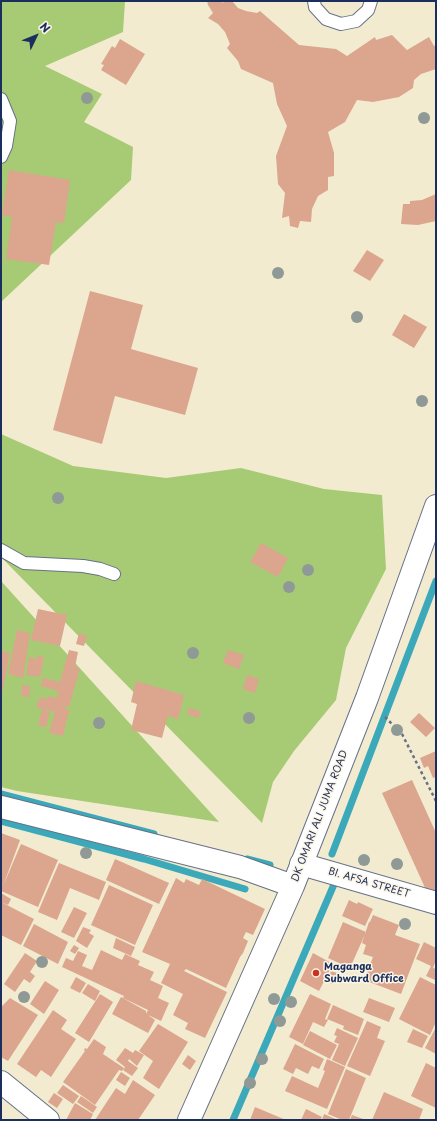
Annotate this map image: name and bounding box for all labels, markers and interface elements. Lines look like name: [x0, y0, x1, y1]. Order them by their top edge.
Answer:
north arrow: [16, 16, 56, 56]
text: N: [36, 18, 54, 36]
street label: DK OMARI ALI JUMA ROAD: [289, 749, 351, 883]
street label: BI. AFSA STREET: [327, 866, 411, 900]
place label: Maganga Subward Office: [324, 961, 404, 984]
marker: Maganga Subward Office: [311, 968, 321, 978]

